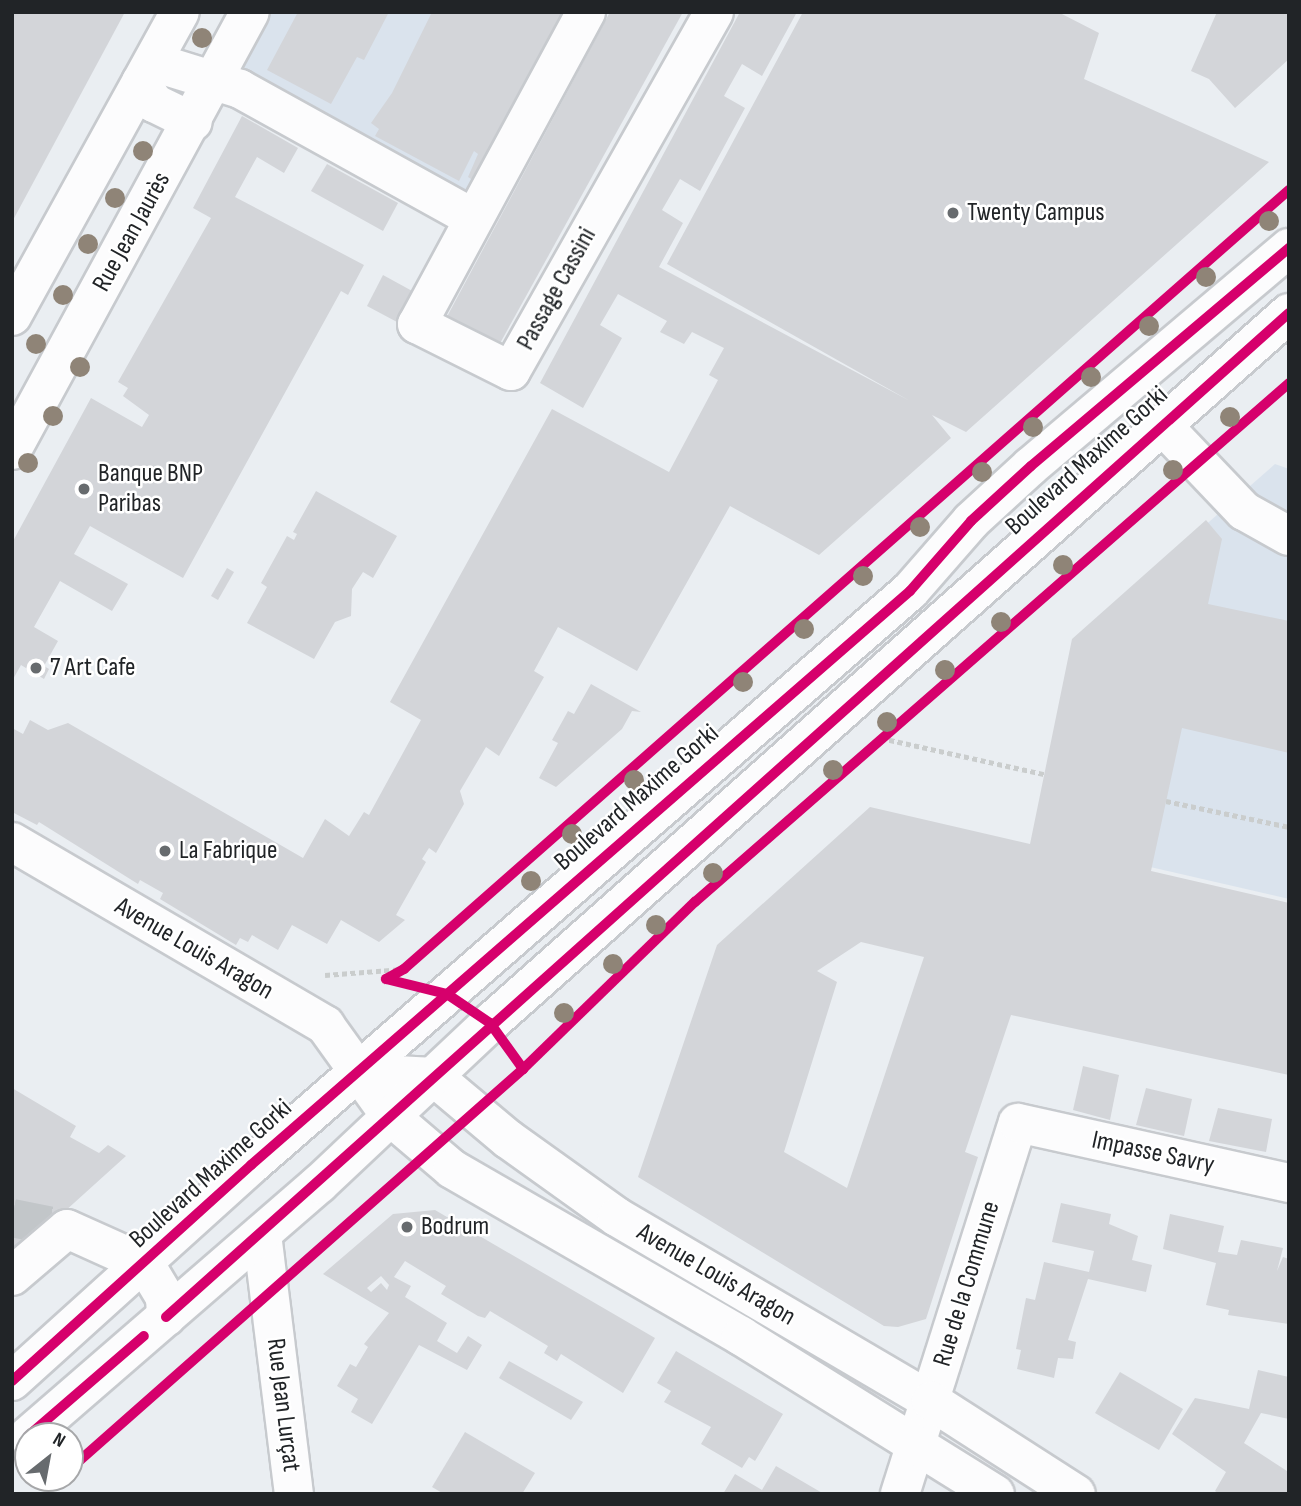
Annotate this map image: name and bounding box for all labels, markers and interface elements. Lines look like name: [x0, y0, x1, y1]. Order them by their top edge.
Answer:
street label: Rue Jean Jaurès: [86, 167, 178, 297]
place label: Twenty Campus: [967, 197, 1105, 229]
marker: Twenty Campus: [945, 205, 961, 221]
street label: Passage Cassini: [511, 222, 603, 356]
street label: Boulevard Maxime Gorki: [999, 380, 1175, 542]
place label: Banque BNP Paribas: [98, 458, 203, 520]
marker: Banque BNP Paribas: [76, 481, 92, 497]
place label: 7 Art Cafe: [50, 652, 136, 684]
marker: 7 Art Cafe: [28, 660, 44, 676]
street label: Boulevard Maxime Gorki: [549, 718, 725, 878]
place label: La Fabrique: [179, 835, 277, 867]
marker: La Fabrique: [157, 843, 173, 859]
street label: Avenue Louis Aragon: [109, 891, 279, 1007]
street label: Boulevard Maxime Gorki: [123, 1093, 299, 1255]
street label: Impasse Savry: [1089, 1125, 1217, 1181]
street label: Rue de la Commune: [927, 1198, 1007, 1370]
place label: Bodrum: [421, 1211, 489, 1243]
street label: Avenue Louis Aragon: [631, 1217, 801, 1333]
marker: Bodrum: [399, 1219, 415, 1235]
street label: Rue Jean Lurçat: [259, 1337, 307, 1473]
north arrow: [14, 1422, 84, 1492]
text: N: [49, 1428, 69, 1453]

